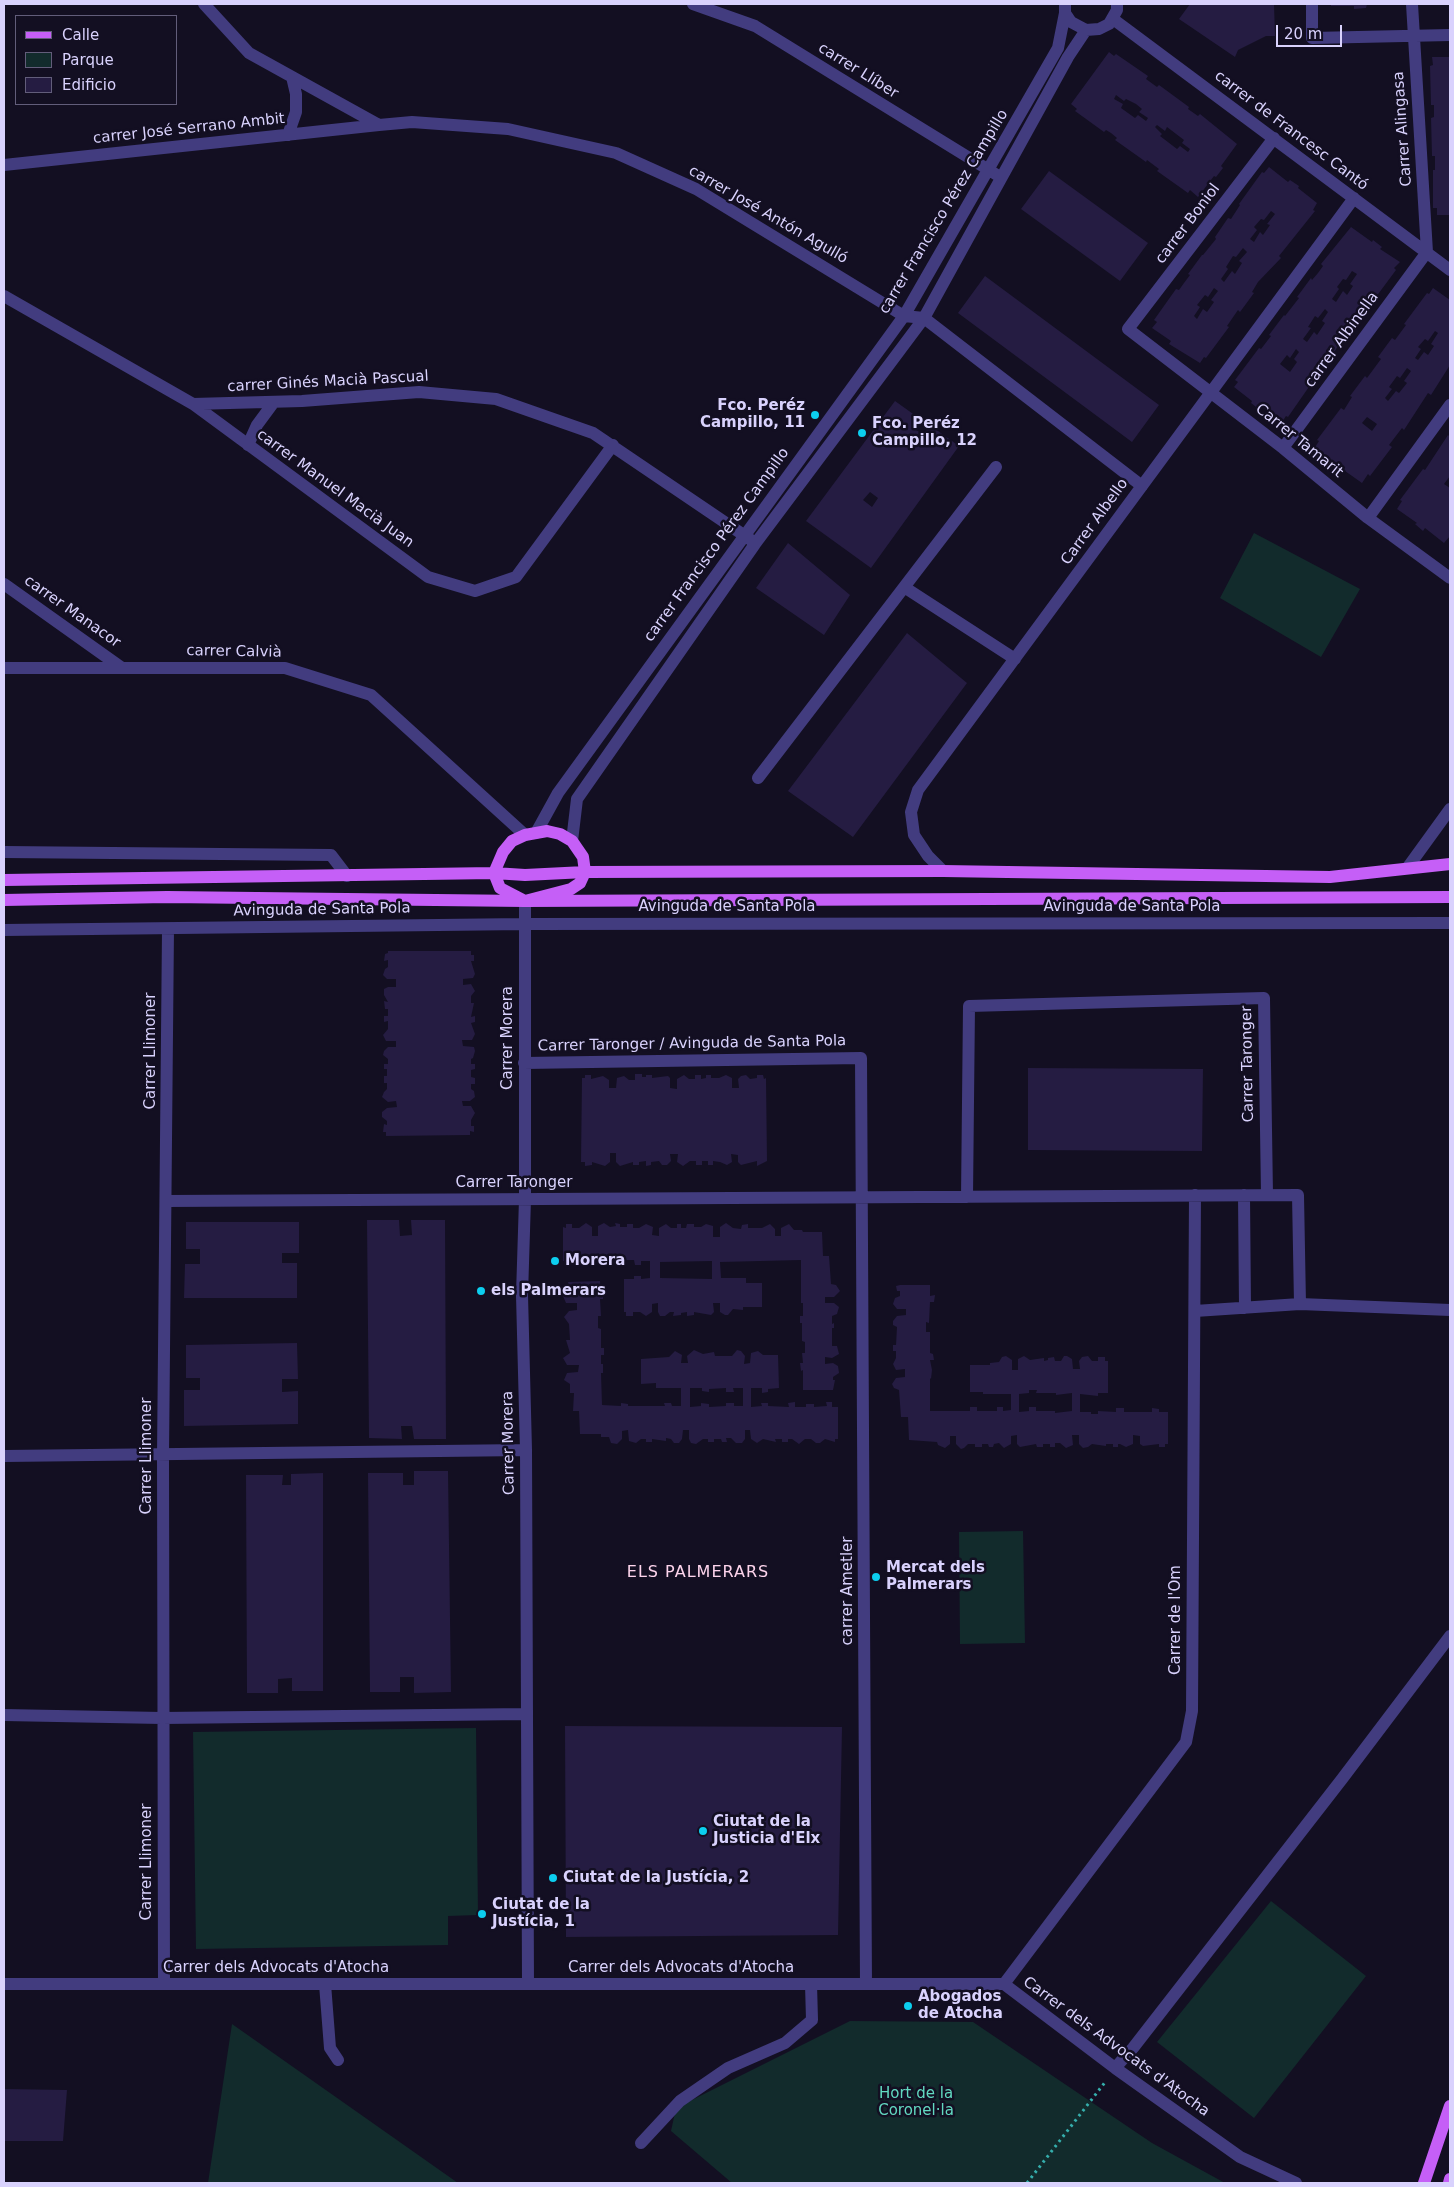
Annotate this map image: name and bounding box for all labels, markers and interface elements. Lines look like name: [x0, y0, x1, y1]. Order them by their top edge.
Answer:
legend: [15, 15, 178, 105]
scale bar: [1279, 15, 1345, 47]
text: 20 m: [1284, 25, 1322, 43]
text: Calle: [62, 26, 99, 44]
street label: carrer Llíber: [815, 39, 901, 103]
text: Parque: [62, 51, 114, 69]
street label: carrer de Francesc Cantó: [1211, 67, 1371, 195]
street label: Carrer Alingasa: [1390, 71, 1416, 187]
text: Edificio: [62, 76, 116, 94]
street label: carrer Francisco Pérez Campillo: [876, 107, 1012, 317]
street label: carrer José Serrano Ambit: [92, 110, 286, 148]
street label: carrer José Antón Agulló: [685, 162, 851, 268]
street label: carrer Boniol: [1152, 180, 1224, 268]
street label: carrer Albinella: [1301, 289, 1383, 391]
street label: carrer Ginés Macià Pascual: [227, 368, 429, 396]
place label: Fco. Peréz Campillo, 11: [700, 397, 805, 432]
street label: Carrer Tamarit: [1252, 400, 1346, 482]
marker: Fco. Peréz Campillo, 11: [809, 409, 821, 421]
place label: Fco. Peréz Campillo, 12: [872, 415, 977, 450]
street label: carrer Manuel Macià Juan: [253, 426, 417, 552]
marker: Fco. Peréz Campillo, 12: [856, 427, 868, 439]
street label: carrer Francisco Pérez Campillo: [641, 445, 793, 645]
street label: Carrer Albello: [1058, 475, 1132, 569]
street label: carrer Manacor: [20, 572, 124, 652]
street label: carrer Calvià: [186, 642, 282, 662]
street label: Avinguda de Santa Pola: [638, 898, 816, 916]
street label: Avinguda de Santa Pola: [1043, 898, 1221, 916]
street label: Avinguda de Santa Pola: [233, 899, 411, 921]
street label: Carrer Morera: [499, 986, 517, 1090]
street label: Carrer Llimoner: [142, 993, 160, 1109]
street label: Carrer Taronger: [1238, 1005, 1258, 1123]
street label: Carrer Taronger / Avinguda de Santa Pola: [538, 1032, 846, 1056]
street label: Carrer Taronger: [456, 1174, 572, 1192]
place label: Morera: [565, 1252, 625, 1270]
marker: Morera: [549, 1255, 561, 1267]
place label: els Palmerars: [491, 1282, 606, 1300]
marker: els Palmerars: [475, 1285, 487, 1297]
street label: Carrer Morera: [499, 1391, 519, 1495]
street label: Carrer Llimoner: [138, 1398, 156, 1514]
street label: carrer Ametler: [839, 1537, 857, 1645]
place label: Mercat dels Palmerars: [886, 1559, 985, 1594]
district label: ELS PALMERARS: [625, 1563, 771, 1583]
street label: Carrer de l'Om: [1167, 1565, 1185, 1675]
marker: Mercat dels Palmerars: [870, 1571, 882, 1583]
street label: Carrer Llimoner: [138, 1804, 156, 1920]
place label: Ciutat de la Justicia d'Elx: [713, 1813, 820, 1848]
marker: Ciutat de la Justicia d'Elx: [697, 1825, 709, 1837]
place label: Ciutat de la Justícia, 2: [563, 1869, 749, 1887]
marker: Ciutat de la Justícia, 2: [547, 1872, 559, 1884]
place label: Ciutat de la Justícia, 1: [492, 1896, 590, 1931]
marker: Ciutat de la Justícia, 1: [476, 1908, 488, 1920]
street label: Carrer dels Advocats d'Atocha: [163, 1959, 389, 1977]
street label: Carrer dels Advocats d'Atocha: [568, 1959, 794, 1977]
street label: Carrer dels Advocats d'Atocha: [1019, 1973, 1213, 2121]
place label: Abogados de Atocha: [918, 1988, 1003, 2023]
marker: Abogados de Atocha: [902, 2000, 914, 2012]
park label: Hort de la Coronel·la: [878, 2085, 954, 2120]

